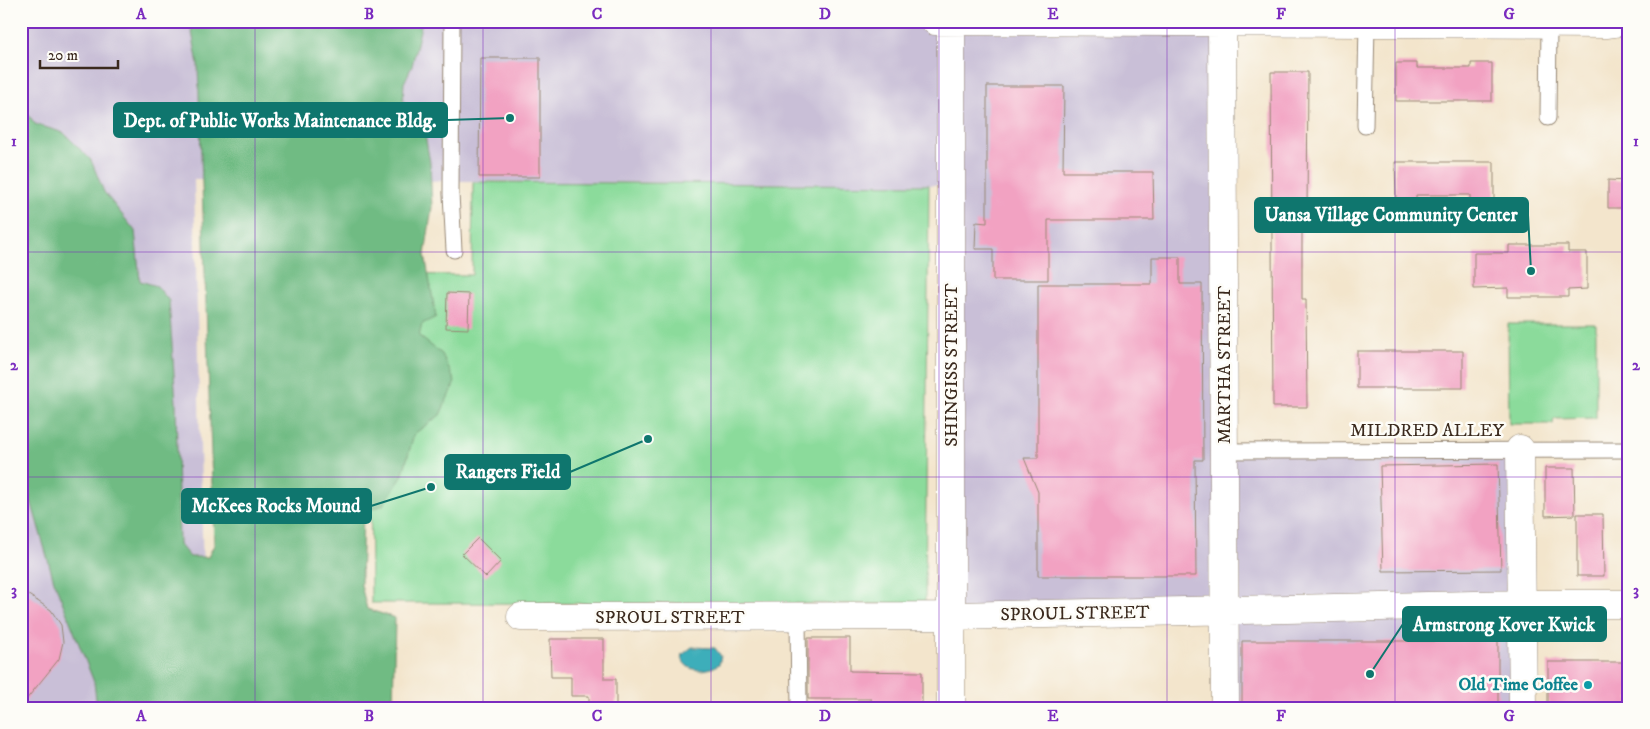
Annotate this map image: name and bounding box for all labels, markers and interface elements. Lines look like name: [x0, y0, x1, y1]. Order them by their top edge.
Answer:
text: A: [135, 4, 147, 24]
text: B: [364, 4, 374, 24]
text: C: [592, 4, 602, 24]
text: D: [819, 4, 831, 24]
text: E: [1047, 4, 1059, 24]
text: F: [1276, 4, 1286, 24]
text: G: [1503, 4, 1515, 24]
scale bar: [40, 38, 118, 70]
text: 20 m: [48, 46, 78, 65]
callout: Dept. of Public Works Maintenance Bldg.: [114, 103, 447, 137]
text: Dept. of Public Works Maintenance Bldg.: [124, 110, 437, 133]
text: 1: [11, 131, 17, 151]
text: 1: [1633, 131, 1639, 151]
callout: Uansa Village Community Center: [1255, 198, 1528, 232]
text: Uansa Village Community Center: [1264, 204, 1518, 227]
street label: SHINGISS STREET: [941, 283, 963, 447]
street label: MARTHA STREET: [1214, 286, 1236, 444]
text: 2: [10, 355, 19, 375]
text: 2: [1632, 355, 1641, 375]
street label: MILDRED ALLEY: [1350, 420, 1504, 442]
callout: Rangers Field: [445, 455, 570, 489]
text: Rangers Field: [456, 461, 561, 484]
callout: McKees Rocks Mound: [182, 489, 371, 523]
text: McKees Rocks Mound: [191, 495, 361, 518]
text: 3: [11, 580, 17, 600]
text: 3: [1633, 580, 1639, 600]
street label: SPROUL STREET: [1000, 602, 1150, 626]
street label: SPROUL STREET: [595, 607, 745, 629]
callout: Armstrong Kover Kwick: [1403, 607, 1606, 641]
text: Armstrong Kover Kwick: [1412, 614, 1596, 637]
place label: Old Time Coffee: [1459, 674, 1579, 696]
marker: Old Time Coffee: [1582, 679, 1594, 691]
text: A: [135, 706, 147, 726]
text: B: [364, 706, 374, 726]
text: C: [592, 706, 602, 726]
text: D: [819, 706, 831, 726]
text: E: [1047, 706, 1059, 726]
text: F: [1276, 706, 1286, 726]
text: G: [1503, 706, 1515, 726]

